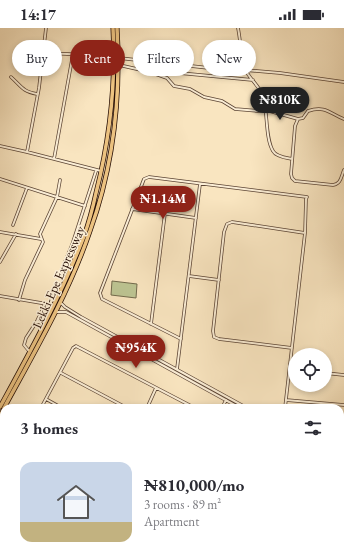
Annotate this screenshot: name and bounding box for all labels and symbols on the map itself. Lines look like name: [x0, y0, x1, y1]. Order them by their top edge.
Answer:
pin: ₦810K: [252, 87, 308, 121]
pin: ₦1.14M: [130, 186, 196, 220]
street label: Lekki-Epe Expressway: [28, 223, 89, 331]
pin: ₦954K: [108, 335, 164, 369]

